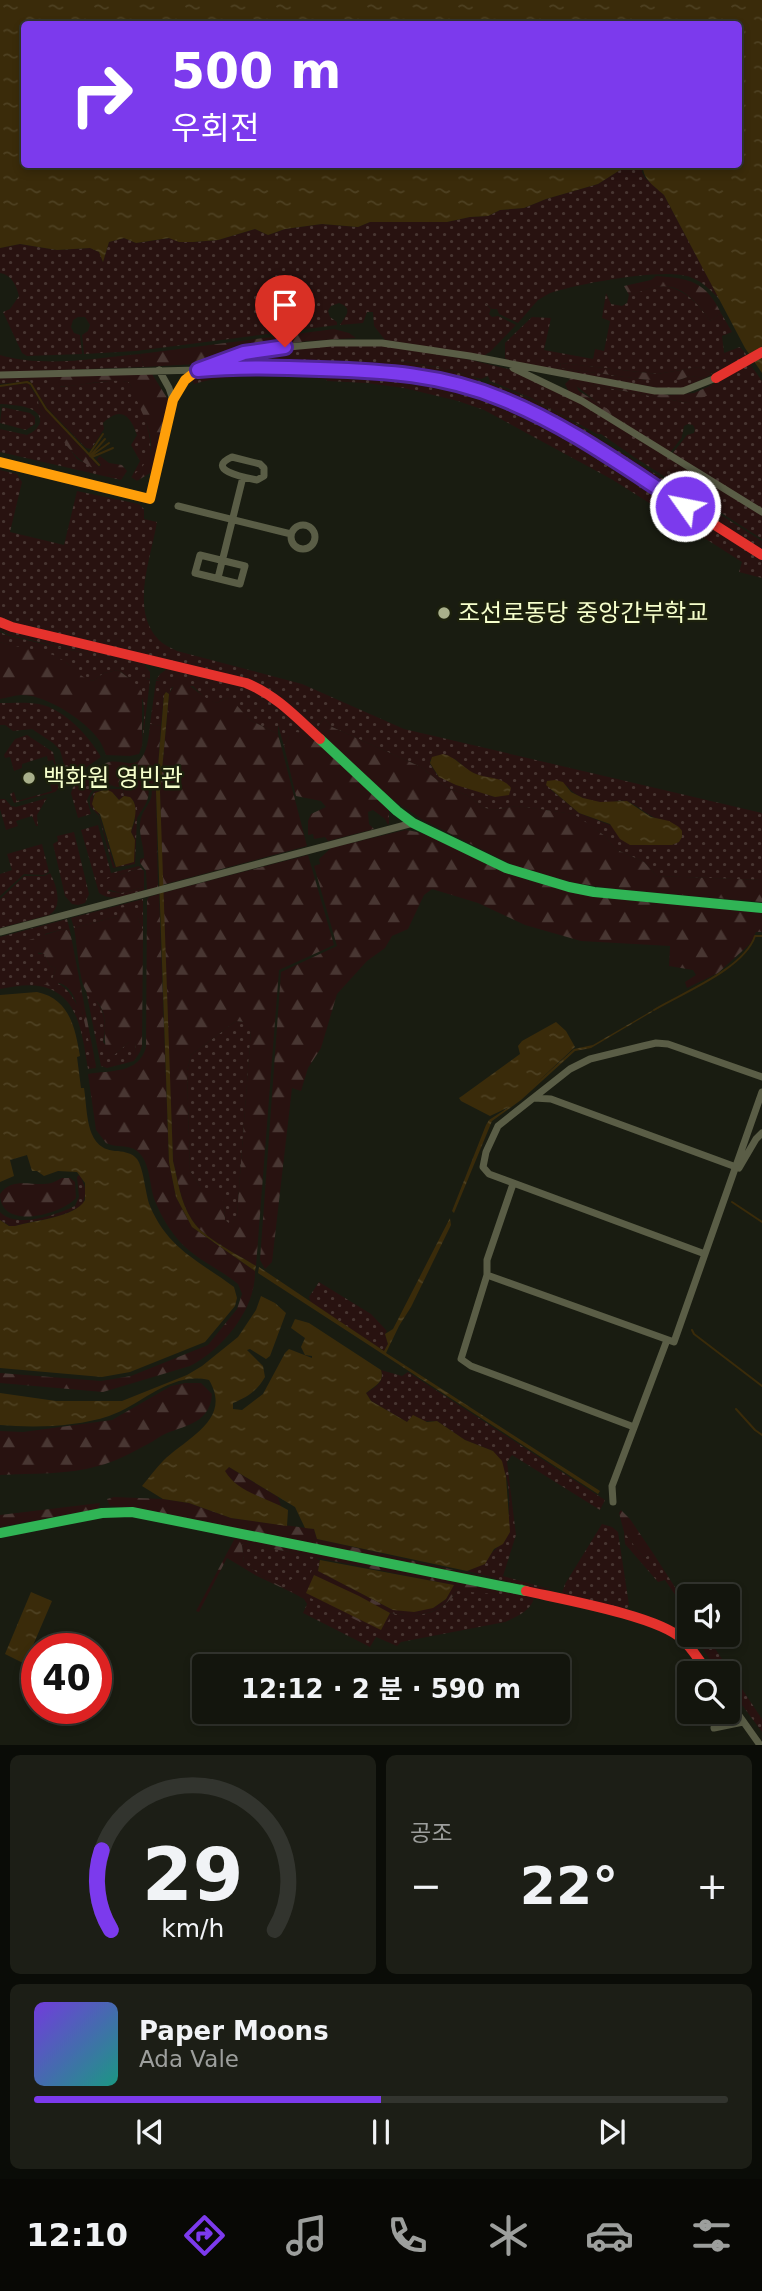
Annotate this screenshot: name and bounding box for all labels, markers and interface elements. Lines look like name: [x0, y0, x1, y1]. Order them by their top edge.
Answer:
text: 500 m: [171, 43, 341, 100]
icon: right: [56, 49, 147, 140]
text: 우회전: [171, 109, 259, 147]
pin: [255, 275, 315, 347]
icon: arrive: [266, 286, 304, 324]
position arrow: [648, 469, 722, 543]
place label: 조선로동당 중앙간부학교: [458, 599, 709, 627]
marker: 조선로동당 중앙간부학교: [436, 605, 452, 621]
place label: 백화원 영빈관: [43, 764, 183, 792]
marker: 백화원 영빈관: [21, 770, 37, 786]
map controls: [677, 1584, 740, 1724]
button: sound: [677, 1584, 740, 1647]
speed limit sign: 40: [21, 1633, 112, 1724]
button: search: [677, 1661, 740, 1724]
text: 12:12 · 2 분 · 590 m: [241, 1674, 521, 1704]
text: 공조: [410, 1820, 452, 1846]
text: 29: [142, 1833, 244, 1918]
text: 22°: [520, 1856, 618, 1916]
text: −: [410, 1864, 442, 1908]
text: +: [696, 1864, 728, 1908]
text: km/h: [161, 1914, 225, 1943]
text: Paper Moons: [139, 2016, 329, 2046]
text: Ada Vale: [139, 2046, 239, 2072]
icon: previous: [131, 2113, 169, 2151]
icon: pause: [362, 2113, 400, 2151]
icon: next: [593, 2113, 631, 2151]
icon: directions: [180, 2211, 229, 2260]
icon: music: [282, 2211, 331, 2260]
icon: phone: [383, 2211, 432, 2260]
icon: climate: [484, 2211, 533, 2260]
icon: car: [585, 2211, 634, 2260]
icon: filters: [687, 2211, 736, 2260]
text: 12:10: [26, 2216, 128, 2254]

